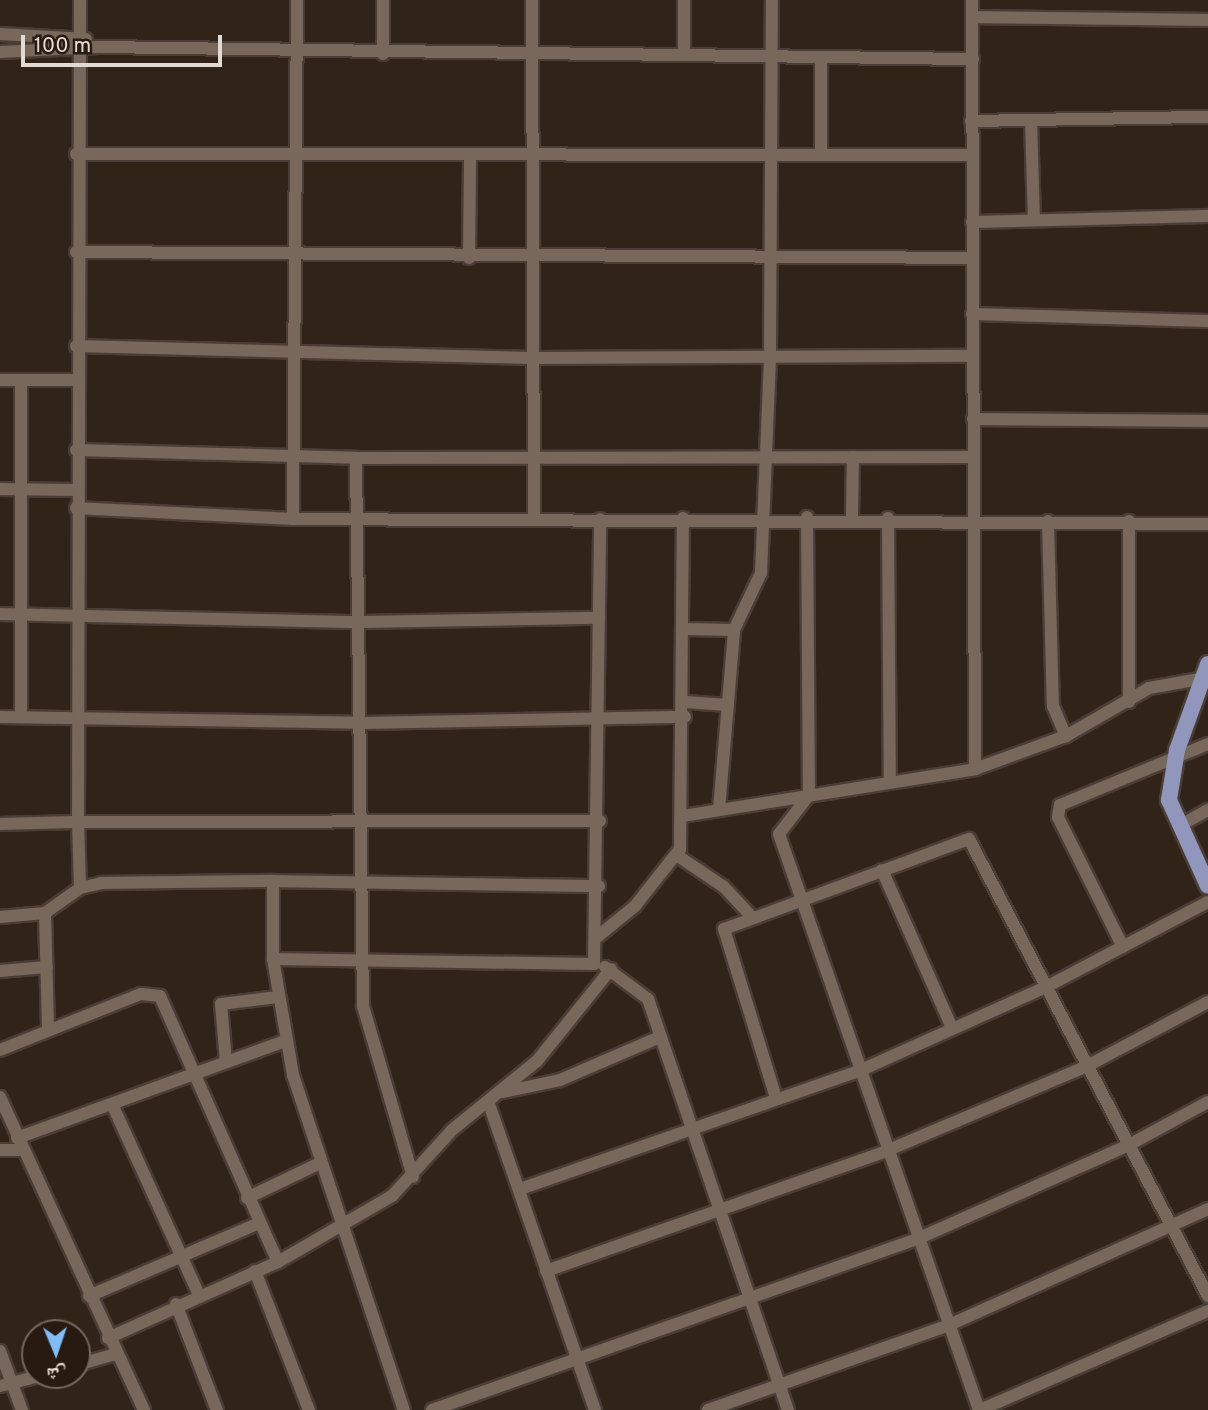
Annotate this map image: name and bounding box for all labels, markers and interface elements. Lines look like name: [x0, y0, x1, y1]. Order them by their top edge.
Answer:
scale bar: [24, 21, 226, 65]
text: 100 m: [34, 33, 91, 60]
north arrow: [21, 1319, 91, 1389]
text: ش: [46, 1361, 67, 1385]

